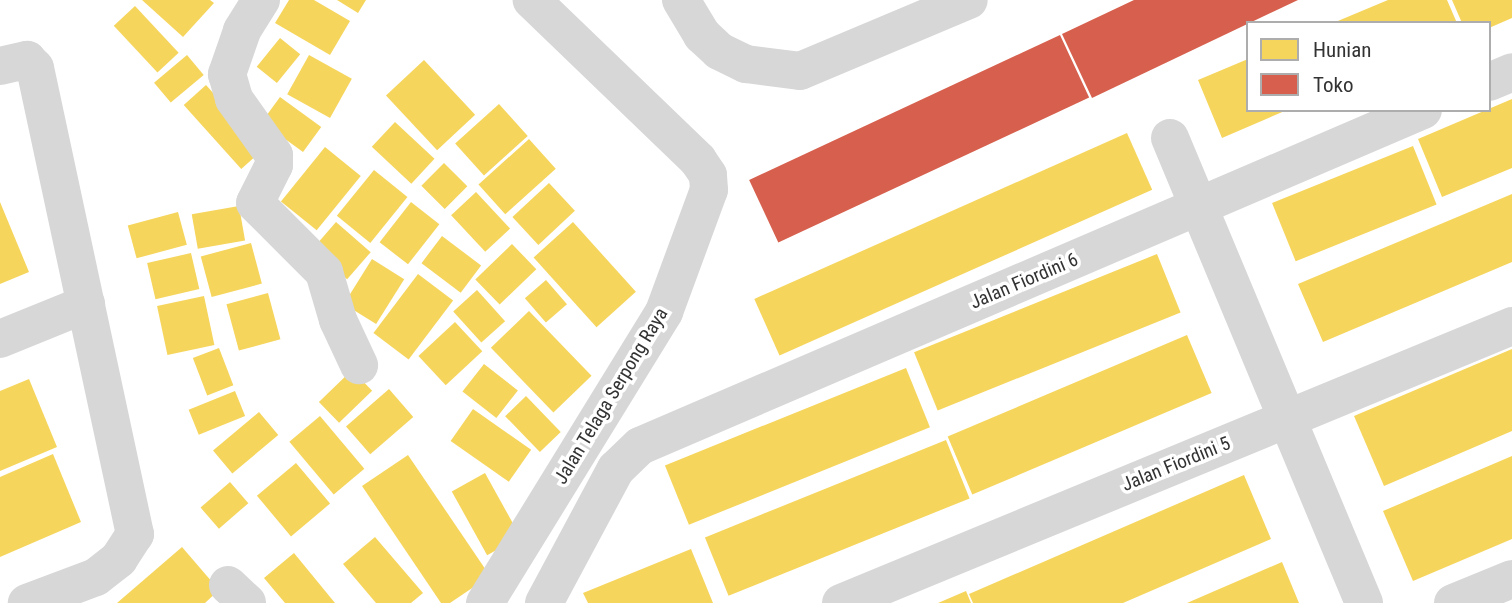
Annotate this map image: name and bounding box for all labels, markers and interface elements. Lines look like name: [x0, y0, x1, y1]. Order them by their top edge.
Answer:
legend: [1246, 21, 1491, 112]
text: Hunian: [1313, 38, 1371, 62]
text: Toko: [1313, 73, 1353, 97]
street label: Jalan Fiordini 6: [967, 248, 1081, 314]
street label: Jalan Telaga Serpong Raya: [549, 304, 673, 488]
street label: Jalan Fiordini 5: [1118, 432, 1234, 496]

